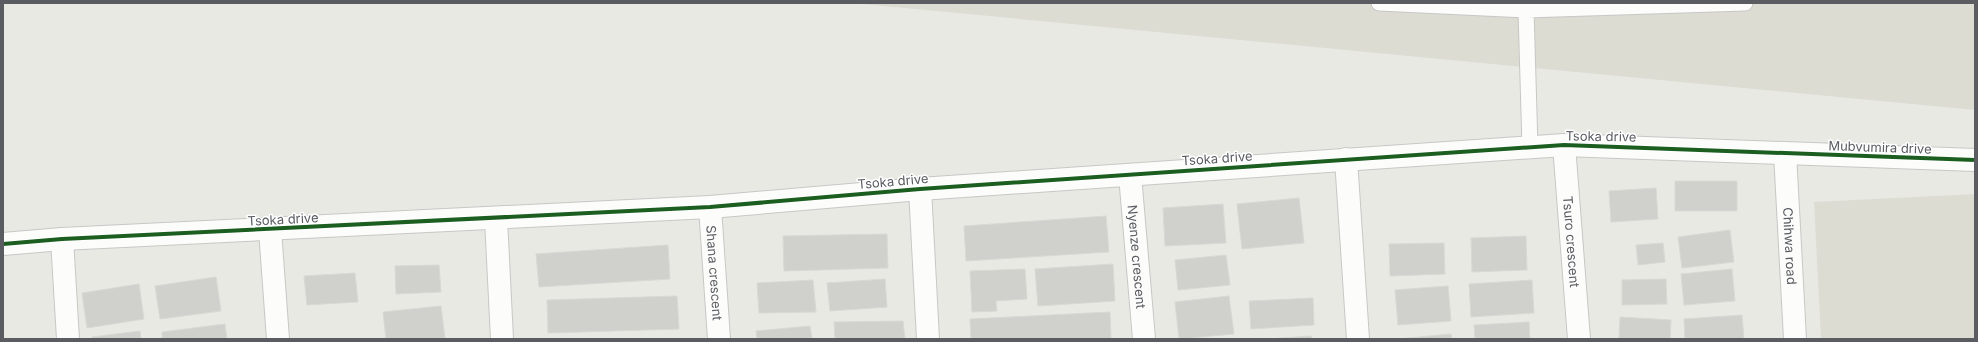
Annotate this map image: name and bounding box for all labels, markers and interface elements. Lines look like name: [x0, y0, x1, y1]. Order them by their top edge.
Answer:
street label: Tsoka drive: [1565, 127, 1637, 145]
street label: Mubvumira drive: [1828, 137, 1932, 157]
street label: Tsoka drive: [1181, 148, 1253, 168]
street label: Tsoka drive: [857, 170, 929, 192]
street label: Tsuro crescent: [1560, 195, 1583, 288]
street label: Nyenze crescent: [1125, 204, 1149, 309]
street label: Chihwa road: [1780, 207, 1800, 285]
street label: Tsoka drive: [247, 209, 319, 229]
street label: Shana crescent: [703, 225, 726, 321]

